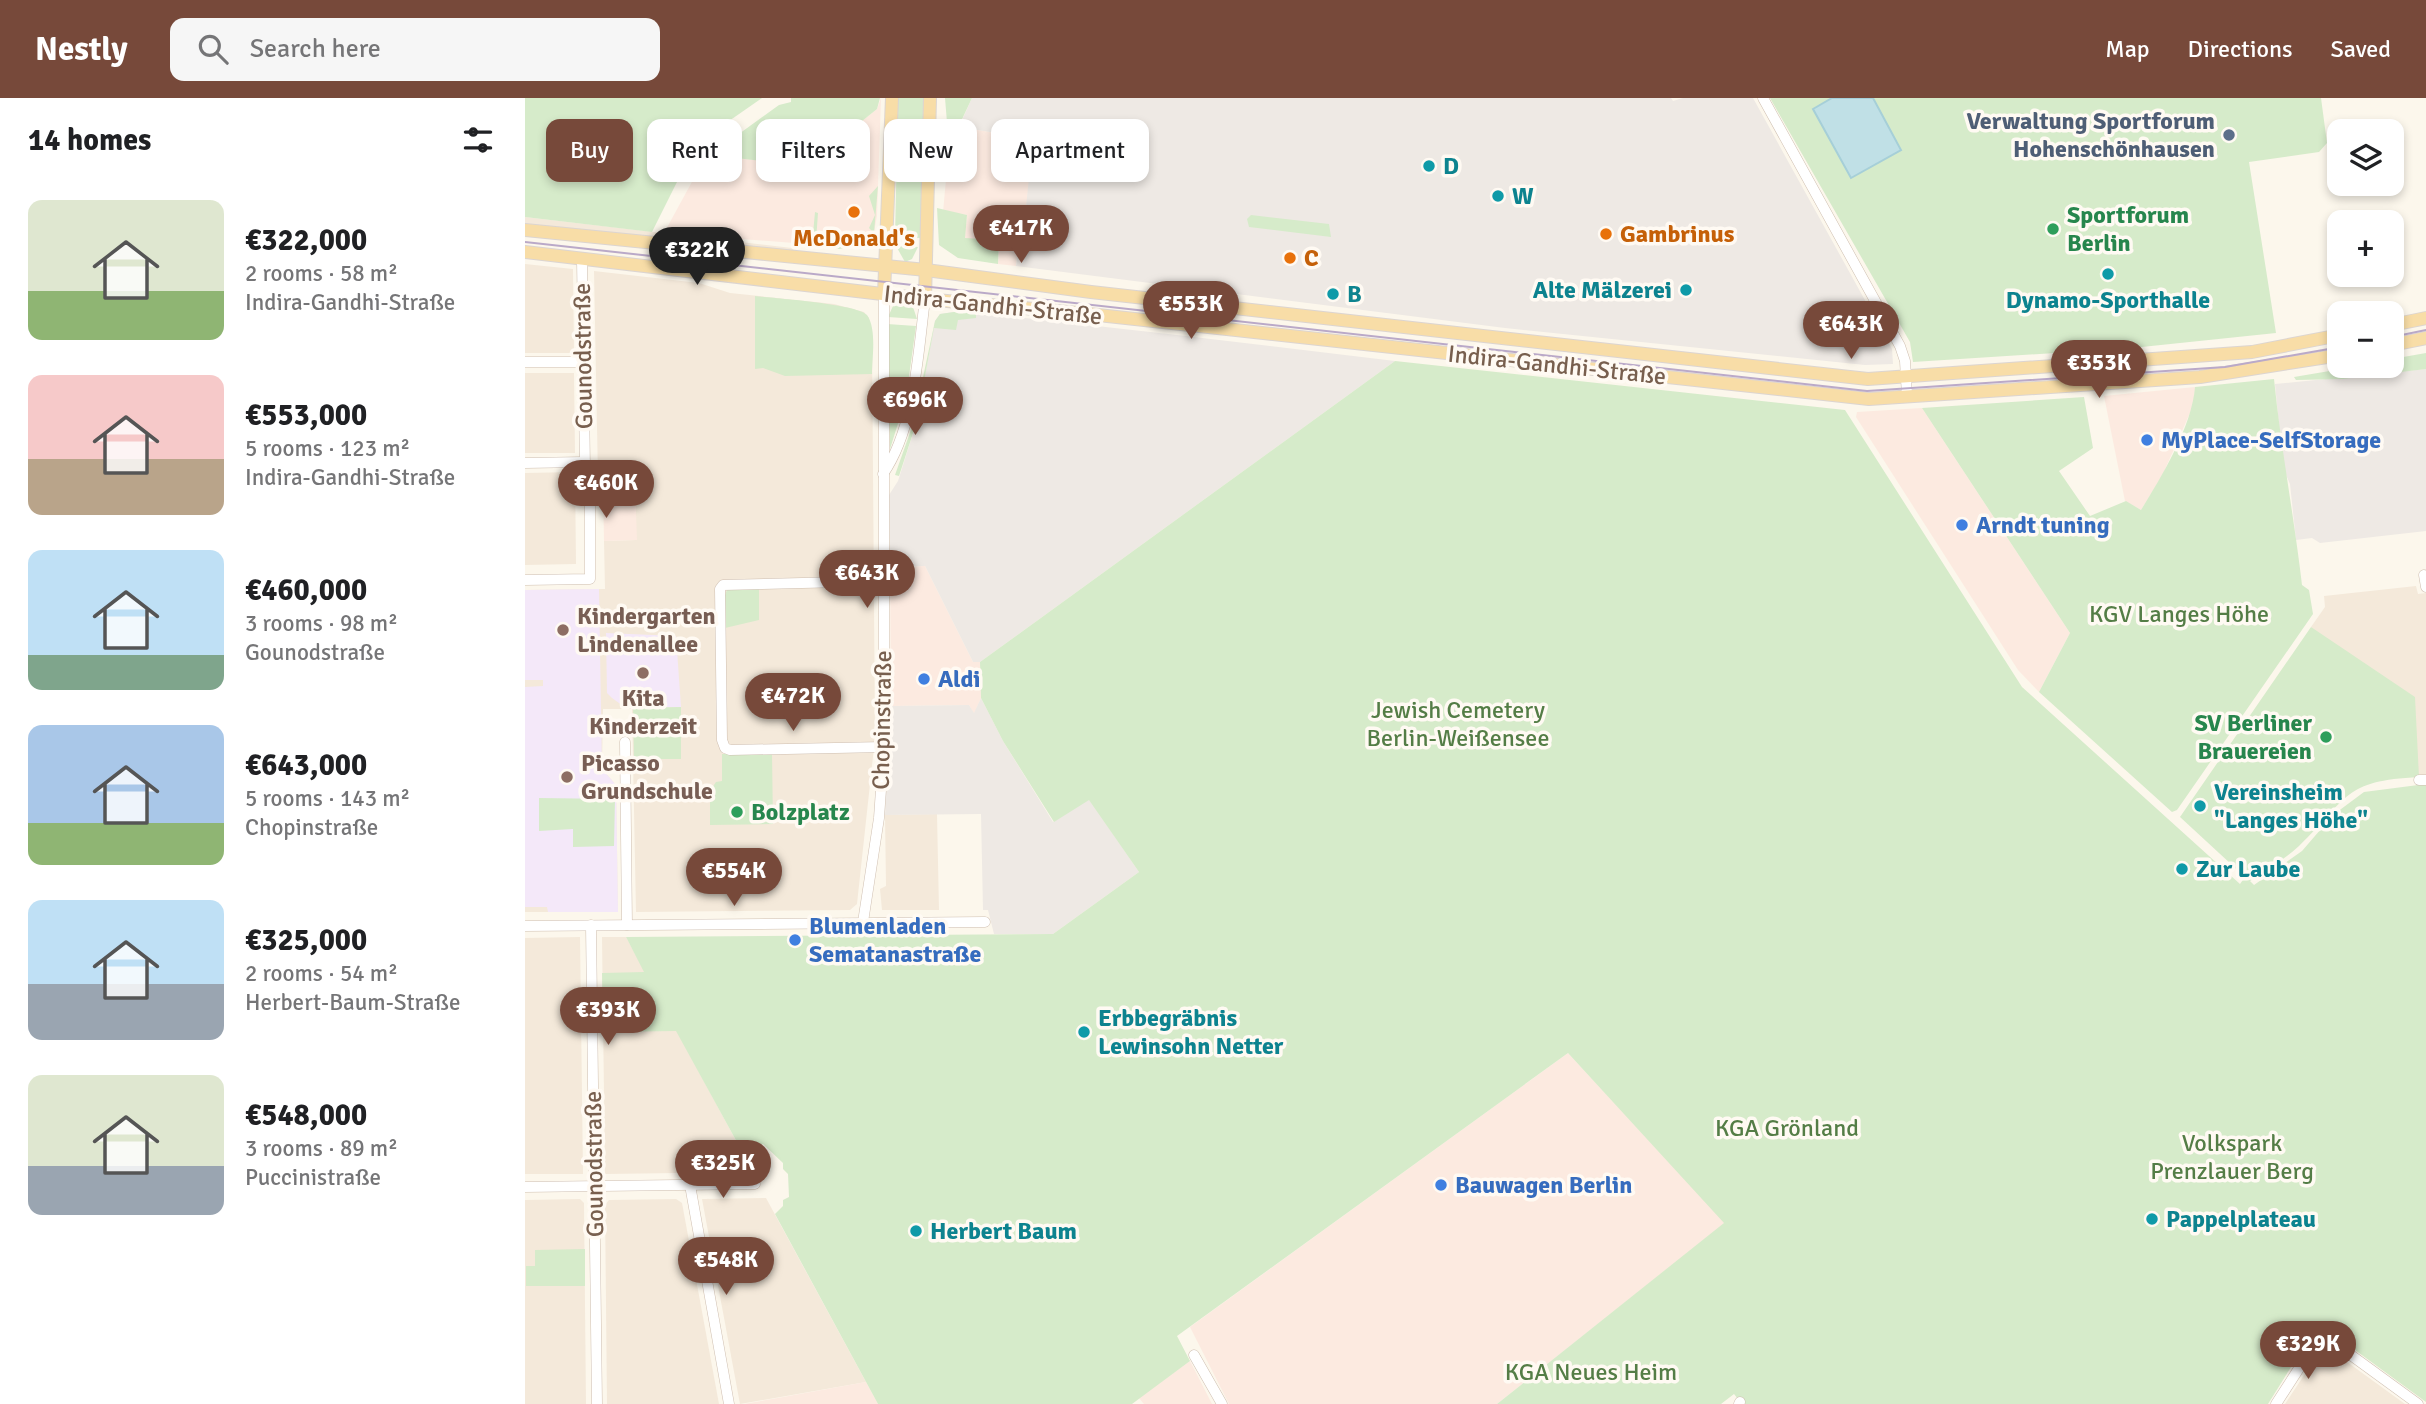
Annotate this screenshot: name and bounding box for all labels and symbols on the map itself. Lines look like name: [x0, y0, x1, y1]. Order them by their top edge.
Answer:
place label: Verwaltung Sportforum Hohenschönhausen: [1966, 106, 2215, 164]
marker: Verwaltung Sportforum Hohenschönhausen: [2221, 127, 2237, 143]
place label: D: [1443, 151, 1459, 181]
marker: D: [1421, 158, 1437, 174]
place label: W: [1512, 181, 1534, 211]
marker: W: [1490, 188, 1506, 204]
place label: Sportforum Berlin: [2067, 200, 2189, 258]
marker: McDonald's: [846, 204, 862, 220]
pin: €417K: [972, 206, 1070, 265]
place label: Gambrinus: [1620, 219, 1735, 249]
marker: Sportforum Berlin: [2045, 221, 2061, 237]
place label: McDonald's: [793, 223, 915, 253]
marker: Gambrinus: [1598, 226, 1614, 242]
pin: €322K: [648, 228, 746, 287]
place label: C: [1304, 243, 1319, 273]
marker: C: [1282, 250, 1298, 266]
marker: Dynamo-Sporthalle: [2100, 266, 2116, 282]
place label: Alte Mälzerei: [1533, 275, 1672, 305]
street label: Indira-Gandhi-Straße: [882, 279, 1104, 331]
place label: B: [1347, 279, 1362, 309]
pin: €553K: [1142, 282, 1240, 341]
marker: Alte Mälzerei: [1678, 282, 1694, 298]
street label: Gounodstraße: [567, 283, 599, 429]
place label: Dynamo-Sporthalle: [2006, 285, 2210, 315]
marker: B: [1325, 286, 1341, 302]
pin: €643K: [1802, 302, 1900, 361]
street label: Indira-Gandhi-Straße: [1446, 339, 1668, 391]
pin: €353K: [2050, 341, 2148, 400]
pin: €696K: [866, 378, 964, 437]
place label: MyPlace-SelfStorage: [2161, 425, 2381, 455]
marker: MyPlace-SelfStorage: [2139, 432, 2155, 448]
pin: €460K: [557, 460, 655, 520]
place label: Arndt tuning: [1976, 510, 2110, 540]
marker: Arndt tuning: [1954, 517, 1970, 533]
pin: €643K: [818, 550, 916, 610]
park label: KGV Langes Höhe: [2089, 599, 2269, 629]
place label: Kindergarten Lindenallee: [577, 601, 716, 659]
marker: Kindergarten Lindenallee: [555, 622, 571, 638]
street label: Chopinstraße: [866, 650, 898, 790]
place label: Aldi: [938, 664, 981, 694]
marker: Kita Kinderzeit: [635, 665, 651, 681]
marker: Aldi: [916, 671, 932, 687]
pin: €472K: [744, 674, 842, 733]
place label: Kita Kinderzeit: [589, 683, 697, 741]
park label: Jewish Cemetery Berlin-Weißensee: [1367, 695, 1549, 753]
place label: SV Berliner Brauereien: [2194, 708, 2312, 766]
marker: SV Berliner Brauereien: [2318, 729, 2334, 745]
place label: Picasso Grundschule: [581, 748, 713, 806]
marker: Picasso Grundschule: [559, 769, 575, 785]
place label: Vereinsheim "Langes Höhe": [2214, 777, 2368, 835]
place label: Bolzplatz: [751, 797, 850, 827]
marker: Vereinsheim "Langes Höhe": [2192, 798, 2208, 814]
marker: Bolzplatz: [729, 804, 745, 820]
pin: €554K: [685, 848, 783, 908]
place label: Zur Laube: [2196, 854, 2300, 884]
marker: Zur Laube: [2174, 861, 2190, 877]
place label: Blumenladen Sematanastraße: [809, 911, 982, 969]
marker: Blumenladen Sematanastraße: [787, 932, 803, 948]
pin: €393K: [559, 988, 657, 1047]
place label: Erbbegräbnis Lewinsohn Netter: [1098, 1003, 1284, 1061]
marker: Erbbegräbnis Lewinsohn Netter: [1076, 1024, 1092, 1040]
street label: Gounodstraße: [578, 1091, 610, 1237]
park label: KGA Grönland: [1715, 1113, 1859, 1143]
park label: Volkspark Prenzlauer Berg: [2150, 1128, 2314, 1186]
pin: €325K: [674, 1140, 772, 1200]
place label: Bauwagen Berlin: [1455, 1170, 1632, 1200]
marker: Bauwagen Berlin: [1433, 1177, 1449, 1193]
place label: Pappelplateau: [2166, 1204, 2316, 1234]
marker: Pappelplateau: [2144, 1211, 2160, 1227]
place label: Herbert Baum: [930, 1216, 1077, 1246]
marker: Herbert Baum: [908, 1223, 924, 1239]
pin: €548K: [677, 1238, 775, 1297]
pin: €329K: [2259, 1322, 2357, 1381]
park label: KGA Neues Heim: [1505, 1357, 1677, 1387]

